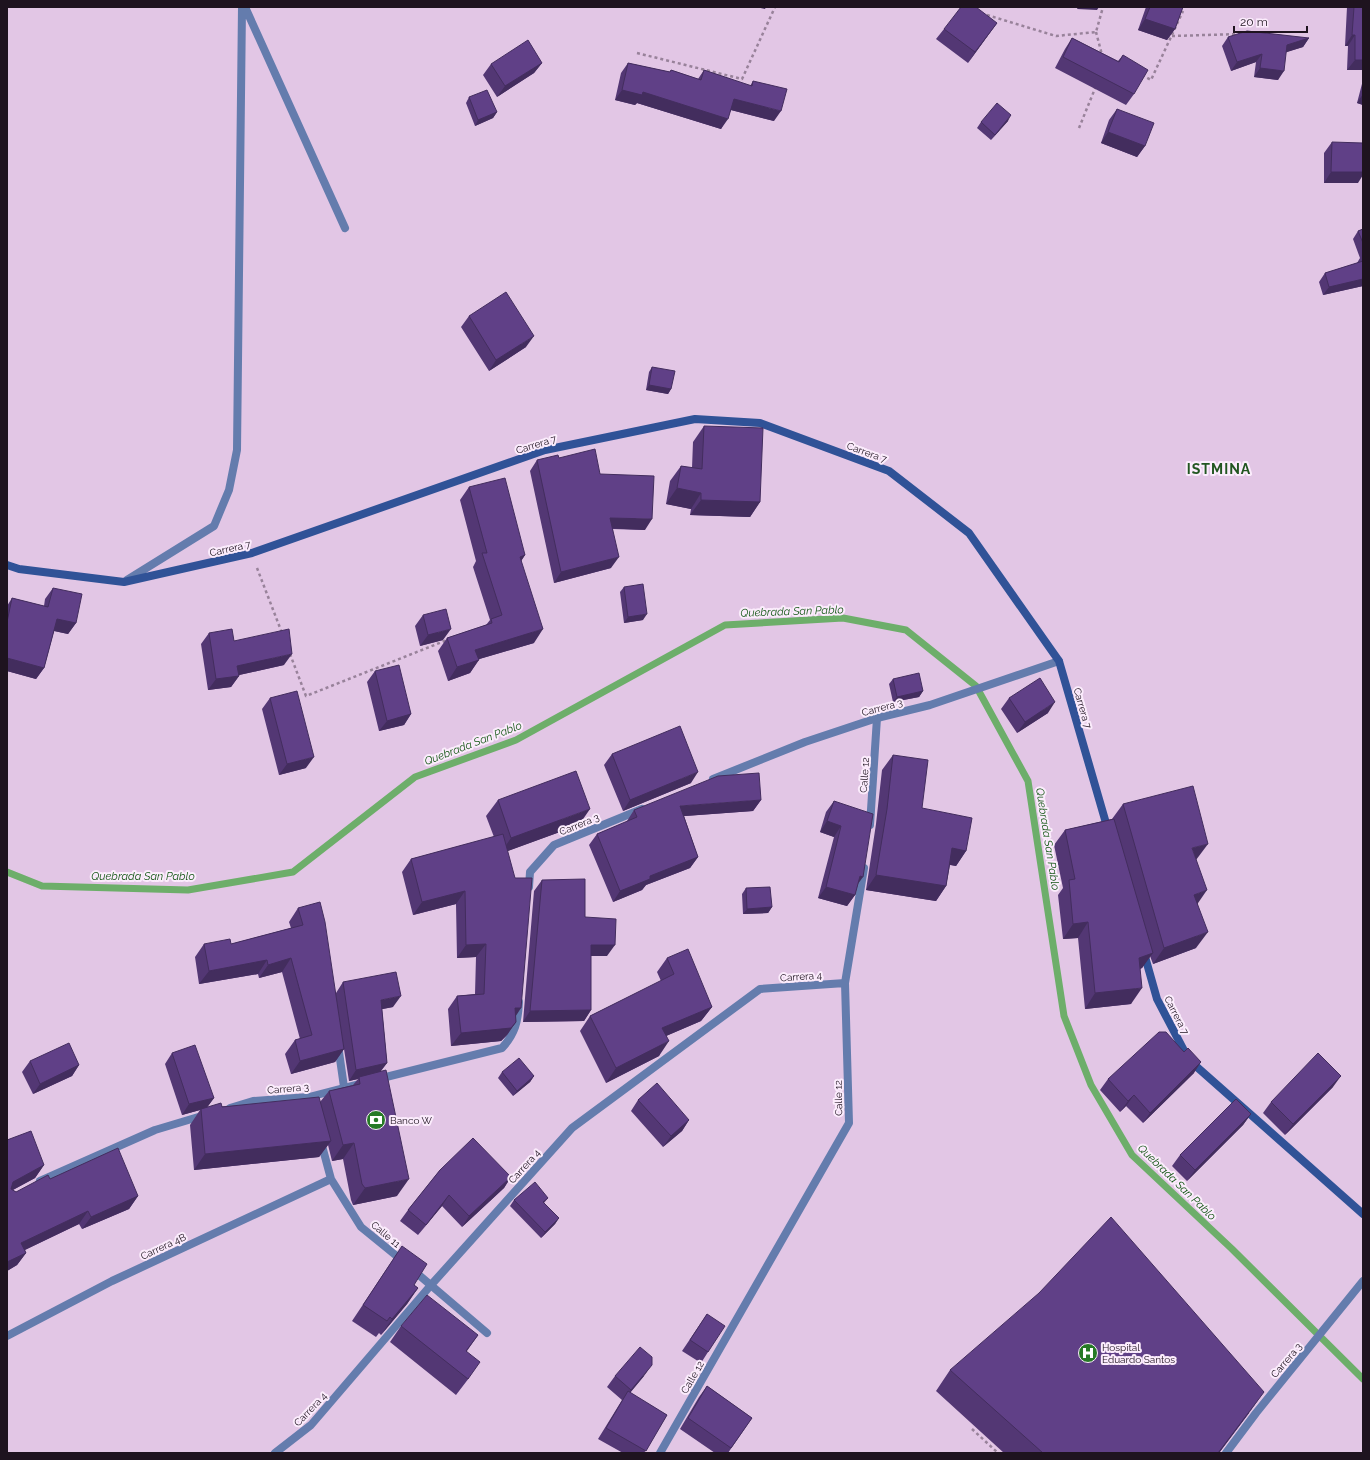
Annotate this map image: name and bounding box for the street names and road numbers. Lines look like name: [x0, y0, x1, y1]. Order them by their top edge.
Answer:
street label: Carrera 7: [515, 433, 558, 456]
street label: Carrera 7: [845, 440, 889, 465]
street label: Carrera 7: [208, 538, 252, 559]
street label: Carrera 7: [1071, 686, 1094, 730]
street label: Carrera 3: [860, 697, 904, 718]
street label: Calle 12: [858, 757, 871, 793]
street label: Carrera 3: [558, 812, 601, 837]
street label: Carrera 4: [780, 970, 823, 983]
street label: Carrera 7: [1162, 994, 1191, 1037]
street label: Calle 12: [833, 1080, 844, 1116]
street label: Carrera 3: [267, 1081, 309, 1096]
street label: Carrera 4: [506, 1147, 543, 1186]
street label: Calle 11: [369, 1219, 403, 1250]
street label: Carrera 4B: [139, 1231, 188, 1262]
street label: Carrera 3: [1269, 1341, 1304, 1380]
street label: Calle 12: [679, 1359, 706, 1395]
street label: Carrera 4: [292, 1390, 329, 1428]

